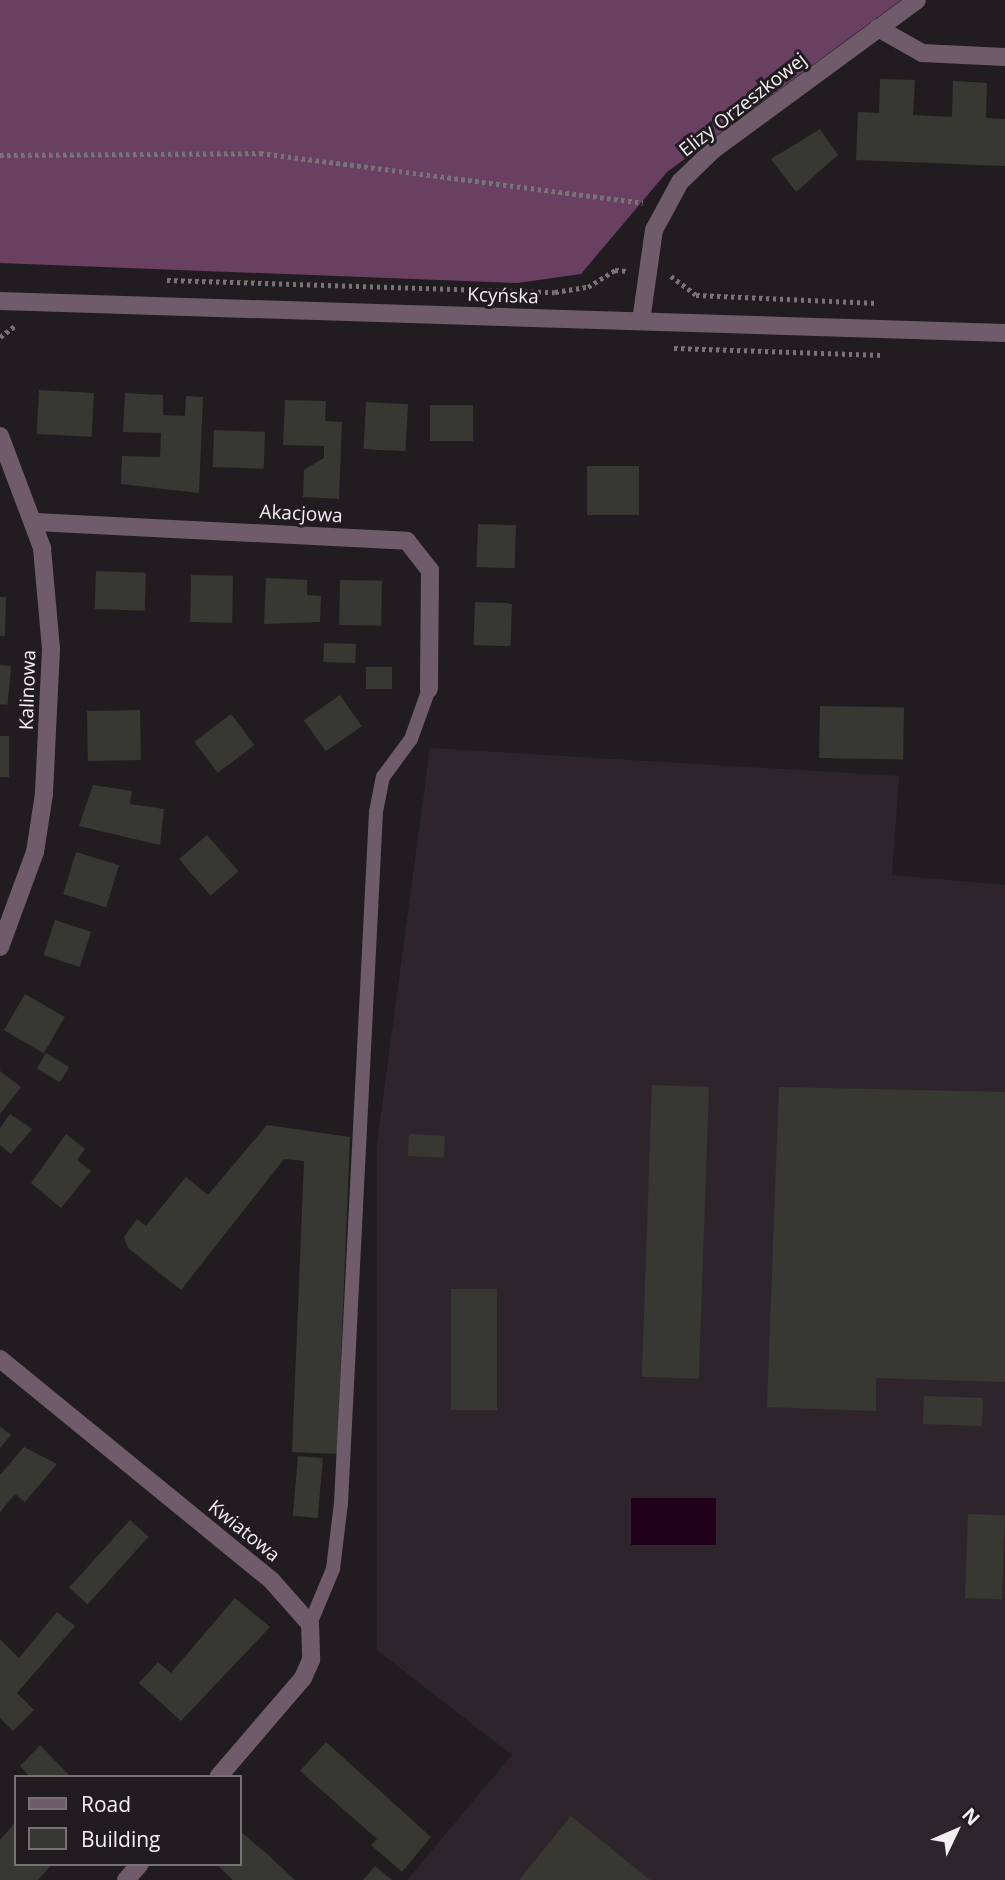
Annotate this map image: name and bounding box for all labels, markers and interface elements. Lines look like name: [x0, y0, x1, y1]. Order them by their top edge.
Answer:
street label: Elizy Orzeszkowej: [675, 48, 811, 162]
street label: Kcyńska: [467, 283, 539, 309]
street label: Akacjowa: [259, 500, 343, 528]
street label: Kalinowa: [15, 650, 41, 730]
street label: Kwiatowa: [204, 1495, 284, 1567]
legend: [14, 1775, 242, 1866]
text: Road: [81, 1790, 131, 1818]
north arrow: [921, 1796, 991, 1866]
text: N: [956, 1802, 986, 1831]
text: Building: [81, 1825, 160, 1853]

